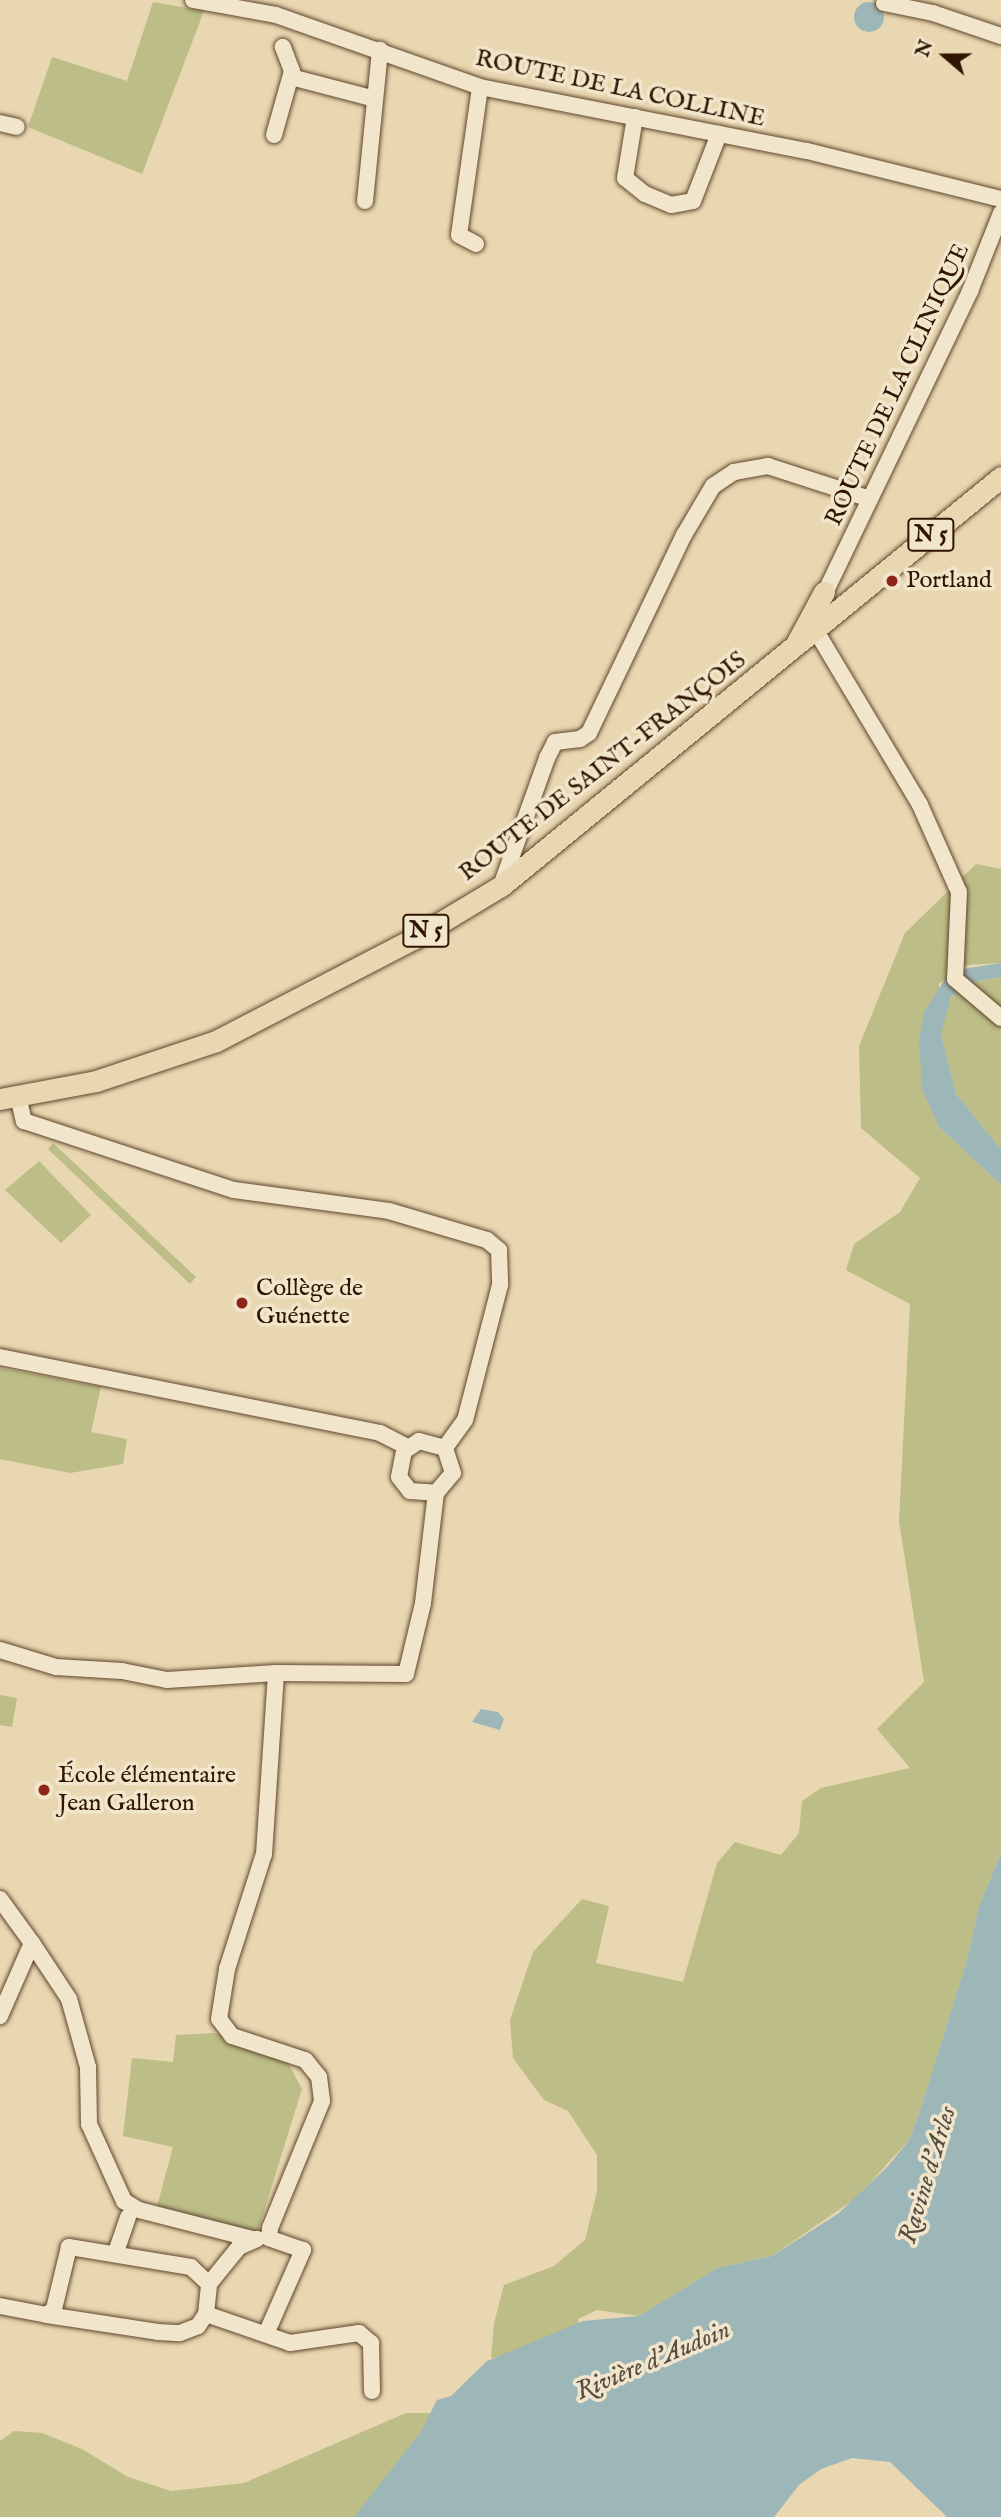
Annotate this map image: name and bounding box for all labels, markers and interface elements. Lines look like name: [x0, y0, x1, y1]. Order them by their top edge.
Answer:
north arrow: [910, 21, 980, 91]
text: N: [911, 37, 939, 61]
street label: ROUTE DE LA COLLINE: [473, 44, 767, 134]
street label: ROUTE DE LA CLINIQUE: [820, 239, 976, 531]
road number: N 5: [906, 516, 956, 554]
place label: Portland: [906, 567, 992, 595]
marker: Portland: [884, 573, 900, 589]
street label: ROUTE DE SAINT-FRANÇOIS: [454, 646, 752, 888]
road number: N 5: [402, 912, 450, 950]
place label: Collège de Guénette: [256, 1275, 363, 1331]
marker: Collège de Guénette: [234, 1295, 250, 1311]
place label: École élémentaire Jean Galleron: [58, 1762, 236, 1818]
marker: École élémentaire Jean Galleron: [36, 1782, 52, 1798]
water label: Ravine d'Arles: [892, 2103, 964, 2247]
water label: Rivière d'Audoin: [571, 2314, 735, 2408]

